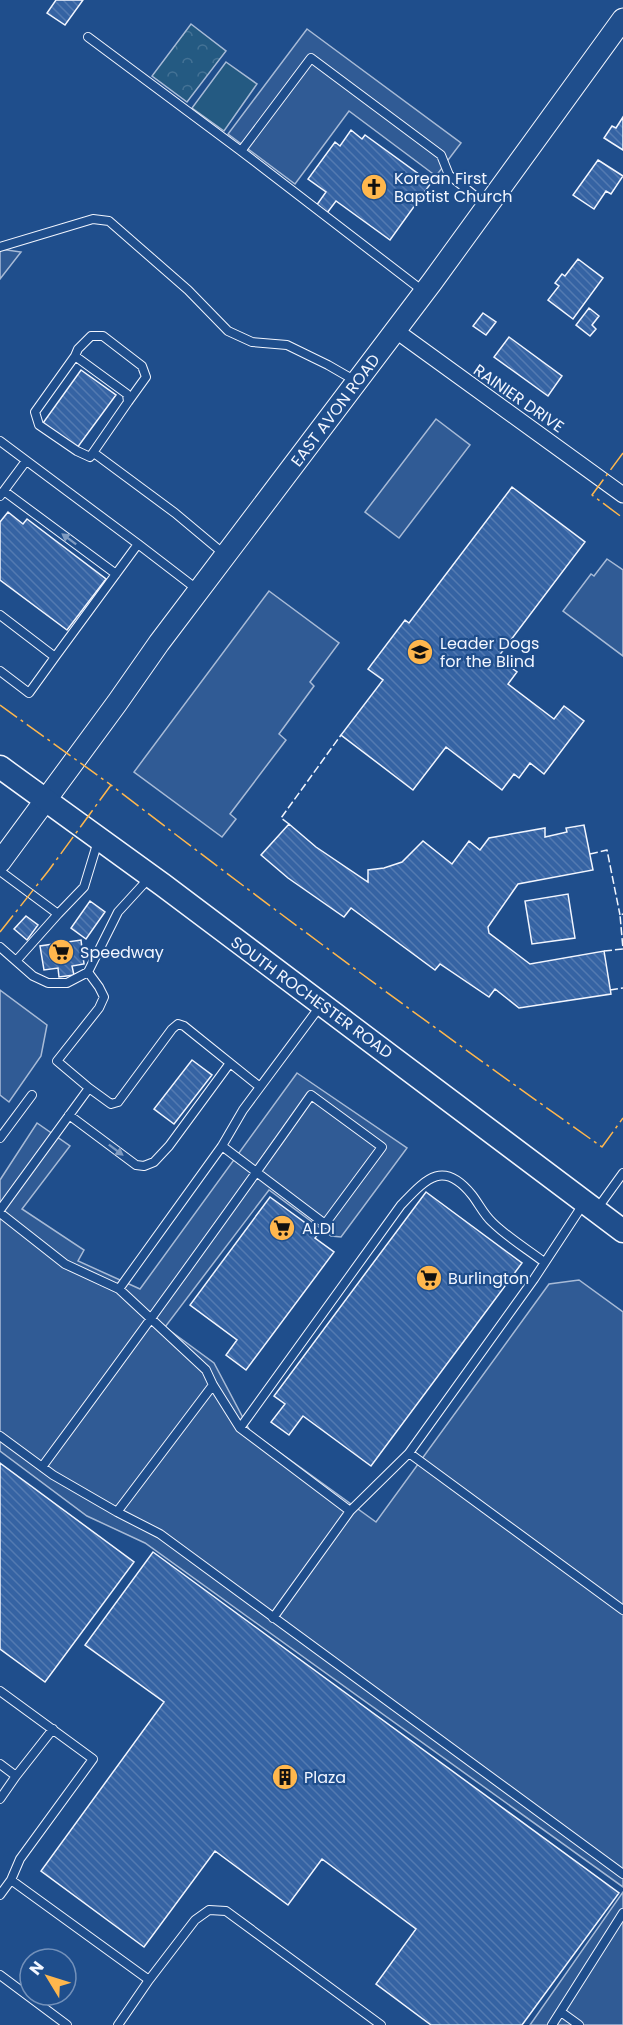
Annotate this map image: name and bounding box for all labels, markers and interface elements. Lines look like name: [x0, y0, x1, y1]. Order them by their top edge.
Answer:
place label: Korean First Baptist Church: [394, 167, 512, 208]
church icon: Korean First Baptist Church: [359, 172, 389, 202]
street label: EAST AVON ROAD: [285, 349, 385, 471]
street label: RAINIER DRIVE: [469, 359, 569, 438]
one-way arrow: [61, 533, 77, 545]
place label: Leader Dogs for the Blind: [440, 632, 539, 673]
school or university icon: Leader Dogs for the Blind: [405, 637, 435, 667]
street label: SOUTH ROCHESTER ROAD: [226, 931, 397, 1064]
supermarket icon: Speedway: [46, 937, 76, 967]
place label: Speedway: [80, 941, 164, 964]
one-way arrow: [107, 1144, 123, 1156]
supermarket icon: ALDI: [267, 1213, 297, 1243]
place label: ALDI: [302, 1217, 335, 1240]
supermarket icon: Burlington: [414, 1263, 444, 1293]
place label: Burlington: [448, 1267, 529, 1290]
building icon: Plaza: [270, 1762, 300, 1792]
place label: Plaza: [304, 1766, 346, 1789]
north arrow: [18, 1947, 78, 2007]
text: N: [24, 1956, 49, 1980]

